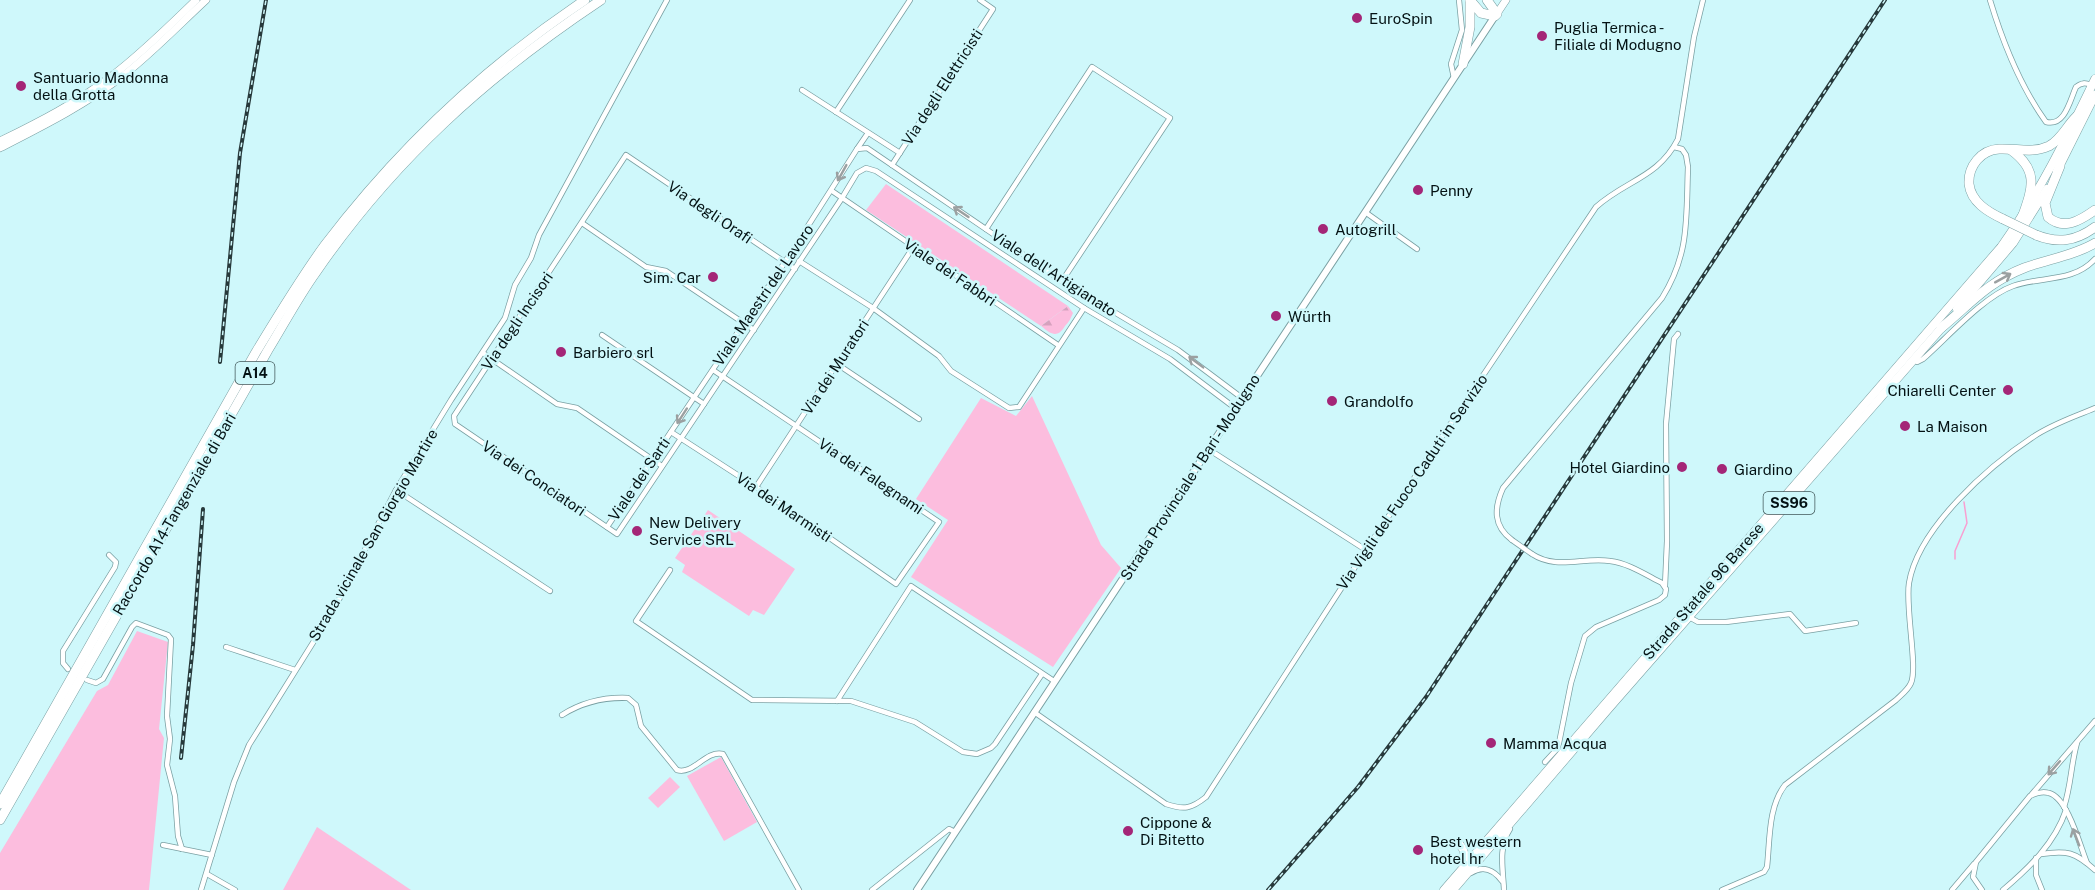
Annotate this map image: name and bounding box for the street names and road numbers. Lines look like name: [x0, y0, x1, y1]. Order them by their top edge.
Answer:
street label: Via degli Elettricisti: [898, 26, 986, 148]
street label: Via degli Orafi: [665, 177, 755, 247]
street label: Viale Maestri del Lavoro: [709, 221, 817, 369]
street label: Viale dell'Artigianato: [988, 226, 1120, 320]
street label: Viale dei Fabbri: [901, 235, 999, 309]
street label: Via degli Incisori: [478, 269, 556, 373]
street label: Via dei Muratori: [798, 316, 872, 418]
road number: A14: [236, 362, 274, 384]
street label: Strada Provinciale 1 Bari - Modugno: [1117, 371, 1263, 583]
street label: Via Vigili del Fuoco Caduti in Servizio: [1333, 371, 1491, 593]
street label: Raccordo A14-Tangenziale di Bari: [109, 410, 239, 618]
street label: Strada vicinale San Giorgio Martire: [305, 426, 441, 644]
street label: Viale dei Sarti: [605, 434, 673, 524]
street label: Via dei Falegnami: [815, 435, 927, 517]
street label: Via dei Conciatori: [479, 437, 589, 519]
street label: Via dei Marmisti: [733, 469, 835, 545]
road number: SS96: [1764, 492, 1814, 514]
street label: Strada Statale 96 Barese: [1639, 519, 1767, 663]

